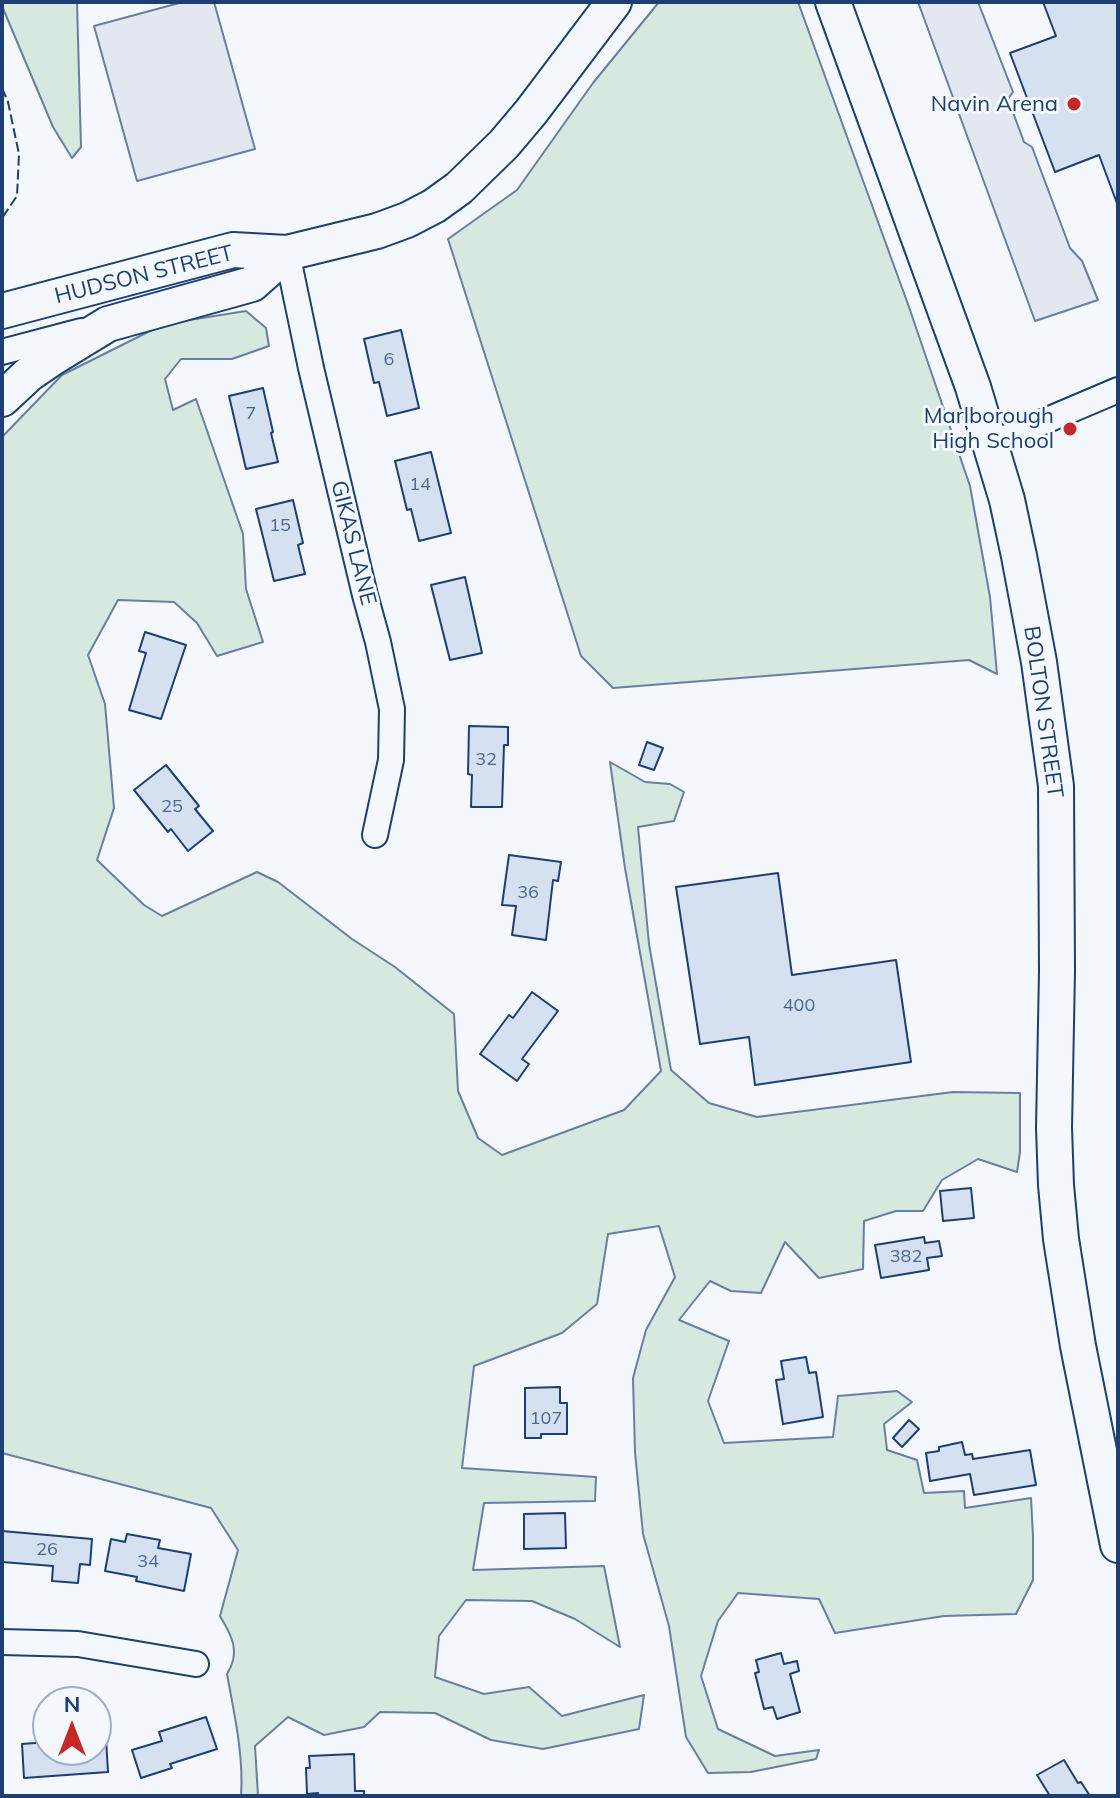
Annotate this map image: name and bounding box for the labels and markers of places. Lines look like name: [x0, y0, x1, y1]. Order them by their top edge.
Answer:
place label: Navin Arena: [931, 91, 1058, 117]
marker: Navin Arena: [1065, 95, 1083, 113]
place label: Marlborough High School: [924, 403, 1054, 454]
marker: Marlborough High School: [1061, 420, 1079, 438]

